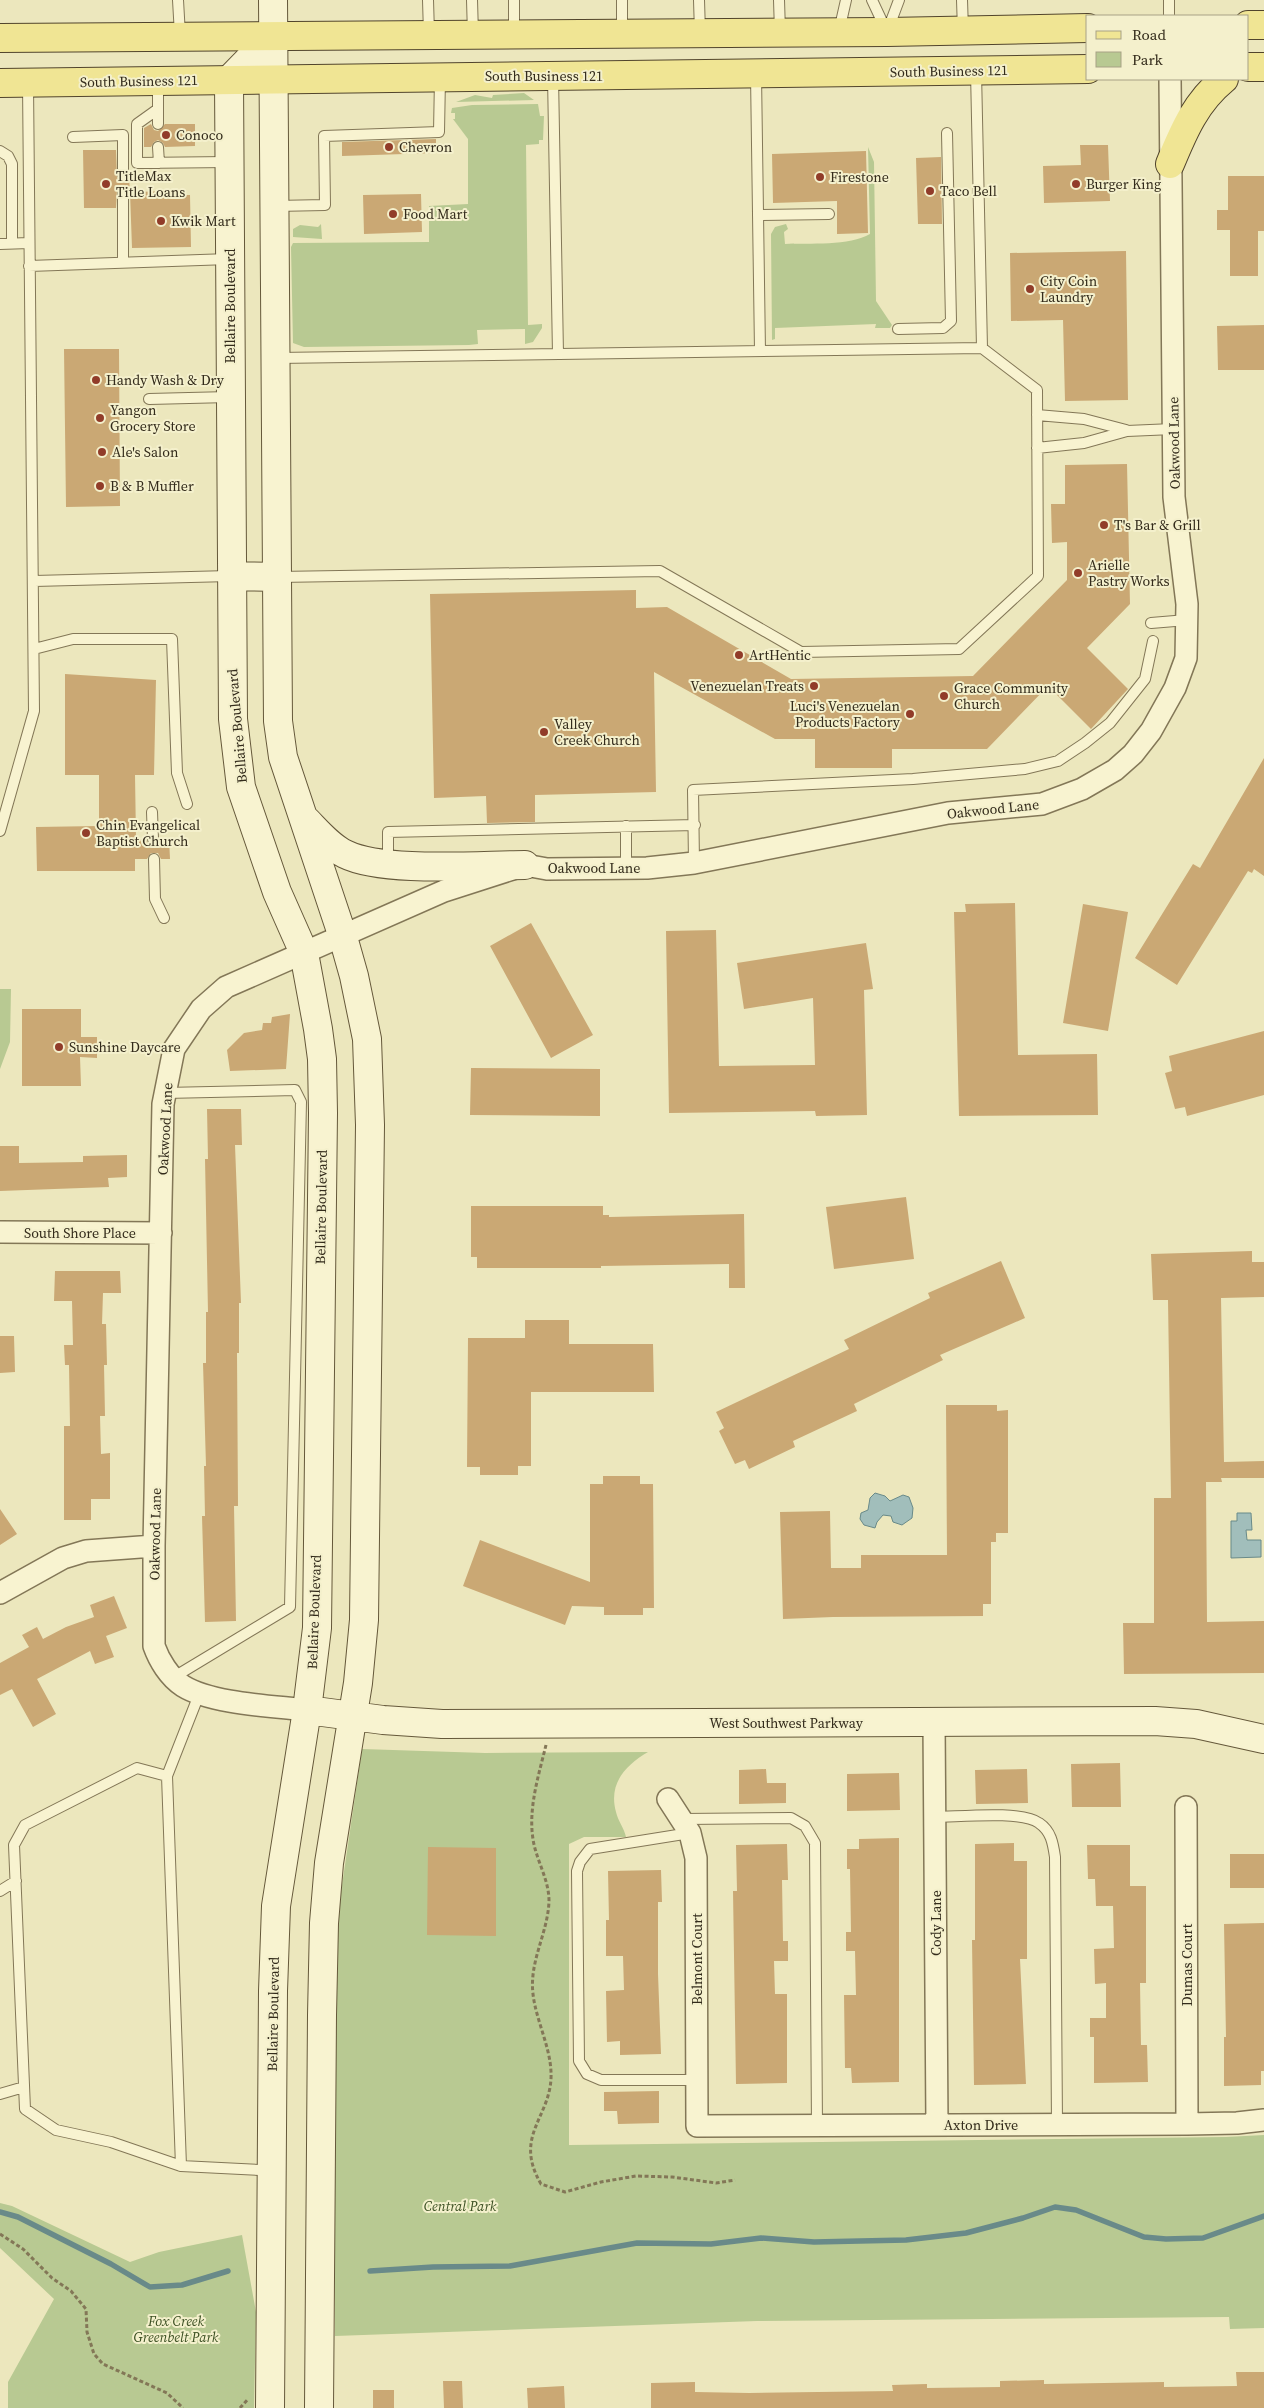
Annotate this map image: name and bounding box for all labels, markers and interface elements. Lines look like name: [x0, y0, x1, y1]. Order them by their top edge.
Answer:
legend: [1086, 15, 1249, 80]
text: Road: [1132, 24, 1166, 45]
text: Park: [1132, 49, 1164, 70]
street label: South Business 121: [890, 60, 1008, 82]
street label: South Business 121: [485, 66, 603, 86]
street label: South Business 121: [80, 70, 198, 92]
place label: Conoco: [176, 125, 224, 145]
marker: Conoco: [160, 129, 172, 141]
place label: Chevron: [399, 137, 453, 157]
marker: Chevron: [383, 141, 395, 153]
place label: TitleMax Title Loans: [116, 166, 185, 202]
place label: Firestone: [830, 167, 889, 187]
marker: Firestone: [814, 171, 826, 183]
place label: Burger King: [1086, 174, 1161, 194]
marker: TitleMax Title Loans: [100, 178, 112, 190]
marker: Burger King: [1070, 178, 1082, 190]
place label: Taco Bell: [940, 181, 997, 201]
marker: Taco Bell: [924, 185, 936, 197]
place label: Food Mart: [403, 204, 468, 224]
marker: Food Mart: [387, 208, 399, 220]
place label: Kwik Mart: [171, 211, 236, 231]
marker: Kwik Mart: [155, 215, 167, 227]
street label: Bellaire Boulevard: [220, 249, 240, 363]
place label: City Coin Laundry: [1040, 271, 1098, 307]
marker: City Coin Laundry: [1024, 283, 1036, 295]
place label: Handy Wash & Dry: [106, 370, 225, 390]
marker: Handy Wash & Dry: [90, 374, 102, 386]
street label: Oakwood Lane: [1163, 396, 1185, 490]
place label: Yangon Grocery Store: [110, 400, 196, 436]
marker: Yangon Grocery Store: [94, 412, 106, 424]
place label: Ale's Salon: [112, 442, 179, 462]
marker: Ale's Salon: [96, 446, 108, 458]
place label: B & B Muffler: [110, 476, 194, 496]
marker: B & B Muffler: [94, 480, 106, 492]
place label: T's Bar & Grill: [1114, 515, 1201, 535]
marker: T's Bar & Grill: [1098, 519, 1110, 531]
place label: Arielle Pastry Works: [1088, 555, 1170, 591]
marker: Arielle Pastry Works: [1072, 567, 1084, 579]
place label: ArtHentic: [749, 645, 811, 665]
marker: ArtHentic: [733, 649, 745, 661]
street label: Bellaire Boulevard: [222, 668, 252, 784]
place label: Venezuelan Treats: [690, 676, 804, 696]
place label: Grace Community Church: [954, 678, 1069, 714]
marker: Venezuelan Treats: [808, 680, 820, 692]
marker: Grace Community Church: [938, 690, 950, 702]
place label: Luci's Venezuelan Products Factory: [790, 696, 901, 732]
marker: Luci's Venezuelan Products Factory: [904, 708, 916, 720]
place label: Valley Creek Church: [554, 714, 640, 750]
marker: Valley Creek Church: [538, 726, 550, 738]
street label: Oakwood Lane: [946, 794, 1040, 824]
place label: Chin Evangelical Baptist Church: [96, 815, 200, 851]
marker: Chin Evangelical Baptist Church: [80, 827, 92, 839]
street label: Oakwood Lane: [548, 858, 640, 878]
place label: Sunshine Daycare: [69, 1037, 181, 1057]
marker: Sunshine Daycare: [53, 1041, 65, 1053]
street label: Oakwood Lane: [153, 1082, 177, 1176]
street label: Bellaire Boulevard: [310, 1149, 332, 1265]
street label: South Shore Place: [24, 1223, 136, 1243]
street label: Oakwood Lane: [144, 1487, 166, 1581]
street label: Bellaire Boulevard: [302, 1554, 326, 1670]
street label: West Southwest Parkway: [709, 1713, 864, 1733]
street label: Cody Lane: [926, 1890, 946, 1956]
street label: Belmont Court: [687, 1913, 707, 2005]
street label: Dumas Court: [1177, 1923, 1197, 2006]
street label: Bellaire Boulevard: [262, 1956, 284, 2072]
street label: Axton Drive: [944, 2115, 1018, 2135]
park label: Central Park: [424, 2196, 497, 2216]
park label: Fox Creek Greenbelt Park: [134, 2311, 219, 2347]

